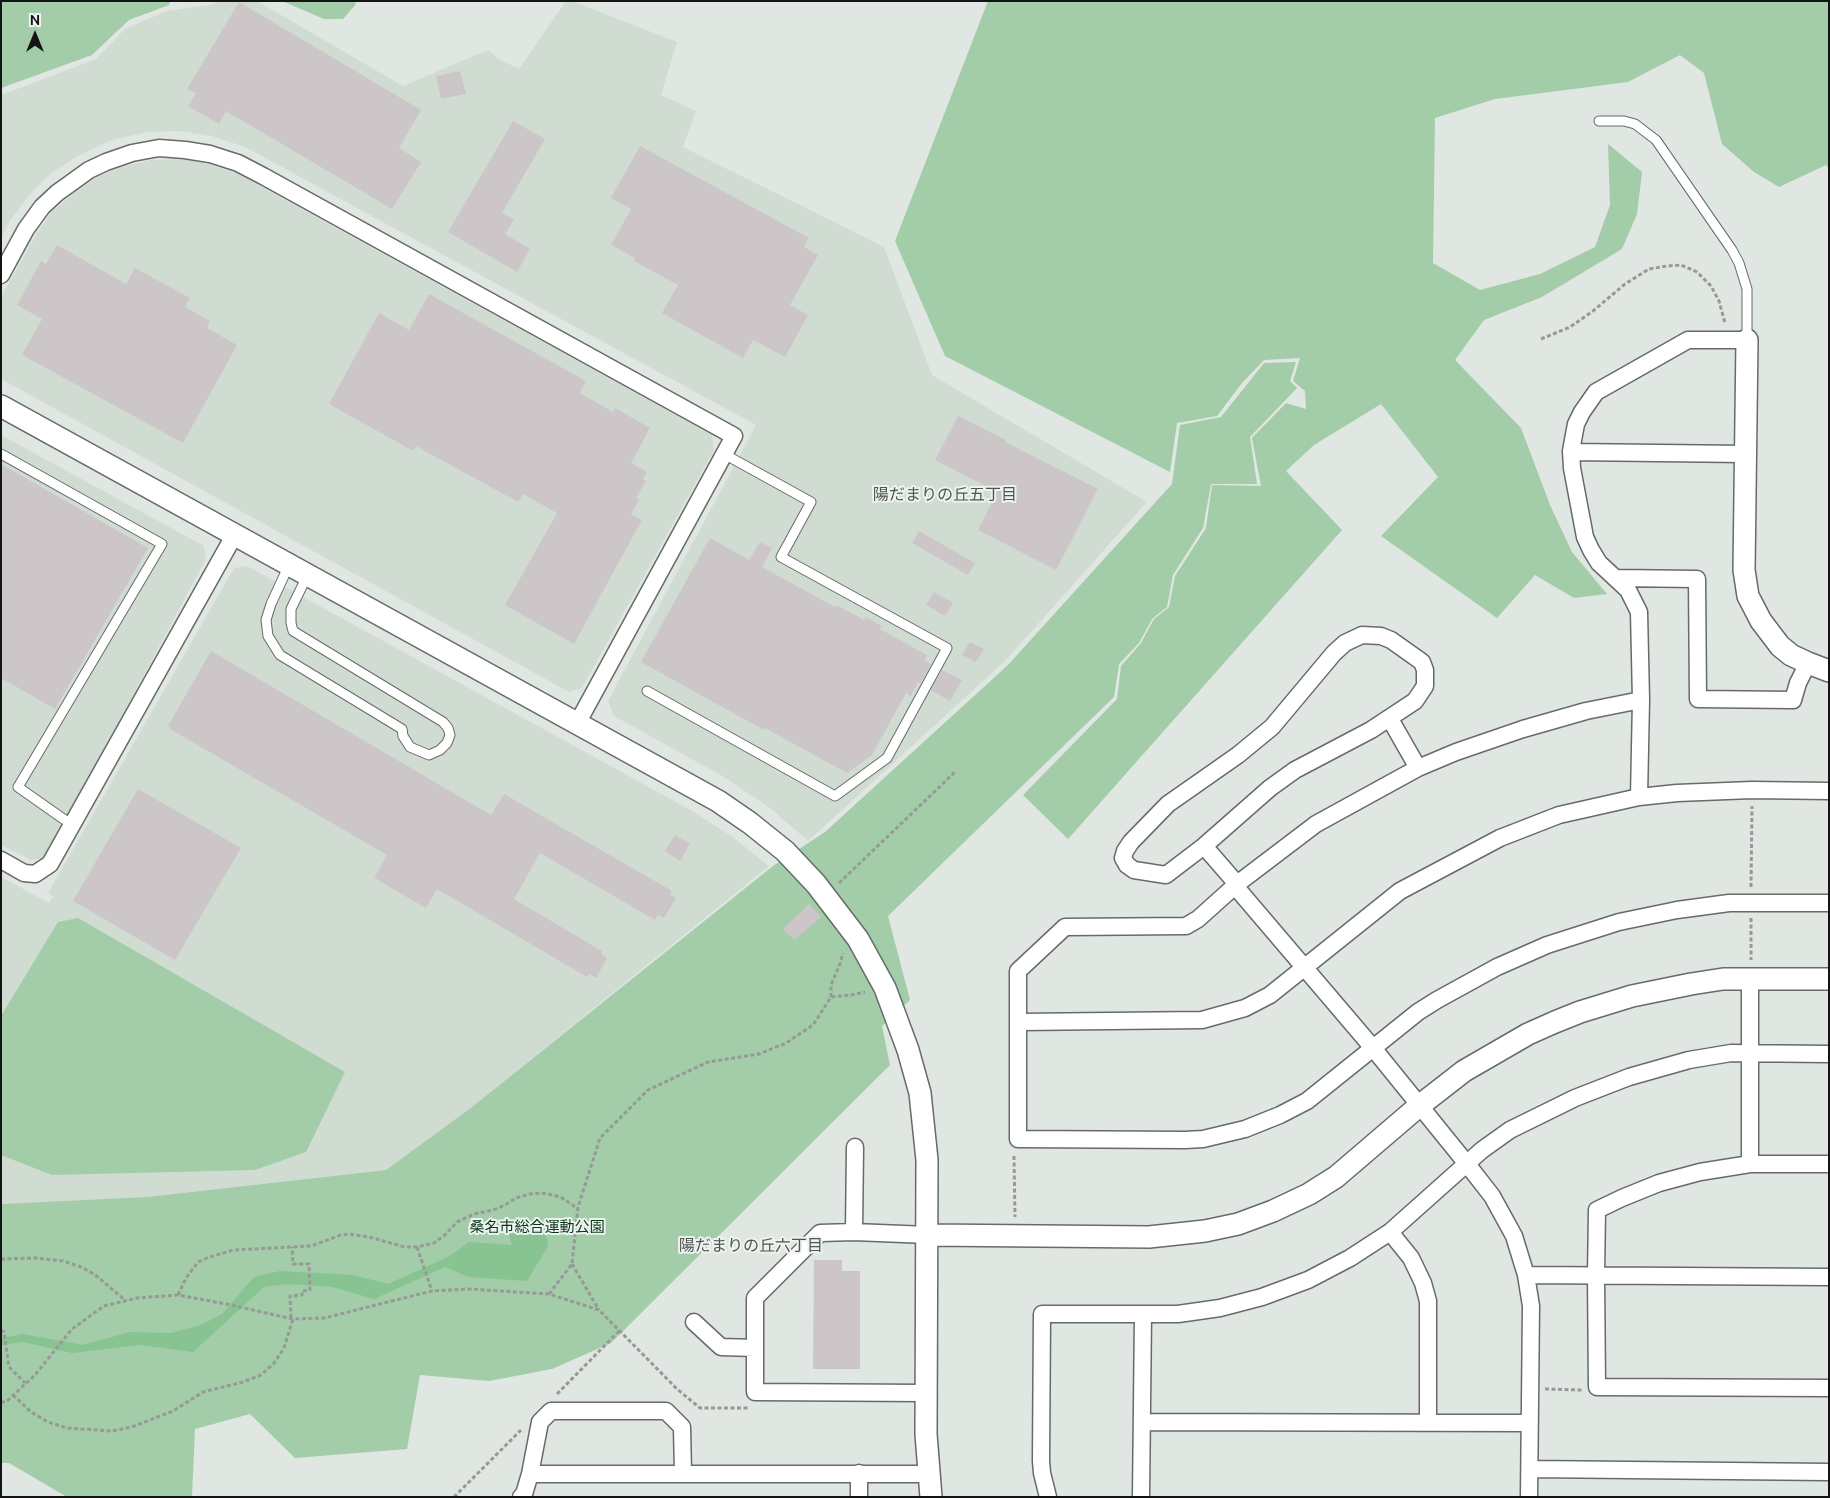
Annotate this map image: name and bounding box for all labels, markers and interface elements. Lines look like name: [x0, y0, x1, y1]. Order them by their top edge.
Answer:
north arrow: [10, 10, 60, 60]
text: N: [30, 12, 40, 28]
district label: 陽だまりの丘五丁目: [873, 485, 1017, 505]
park label: 桑名市総合運動公園: [470, 1218, 604, 1236]
district label: 陽だまりの丘六丁目: [679, 1236, 823, 1256]

